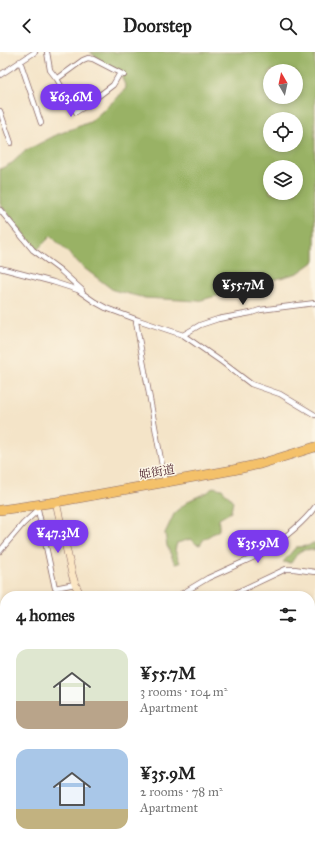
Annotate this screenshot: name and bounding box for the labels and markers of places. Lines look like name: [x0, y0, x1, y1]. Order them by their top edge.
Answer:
pin: ¥63.6M: [38, 84, 104, 118]
pin: ¥55.7M: [210, 272, 276, 306]
pin: ¥47.3M: [25, 520, 91, 554]
pin: ¥35.9M: [225, 530, 291, 564]

